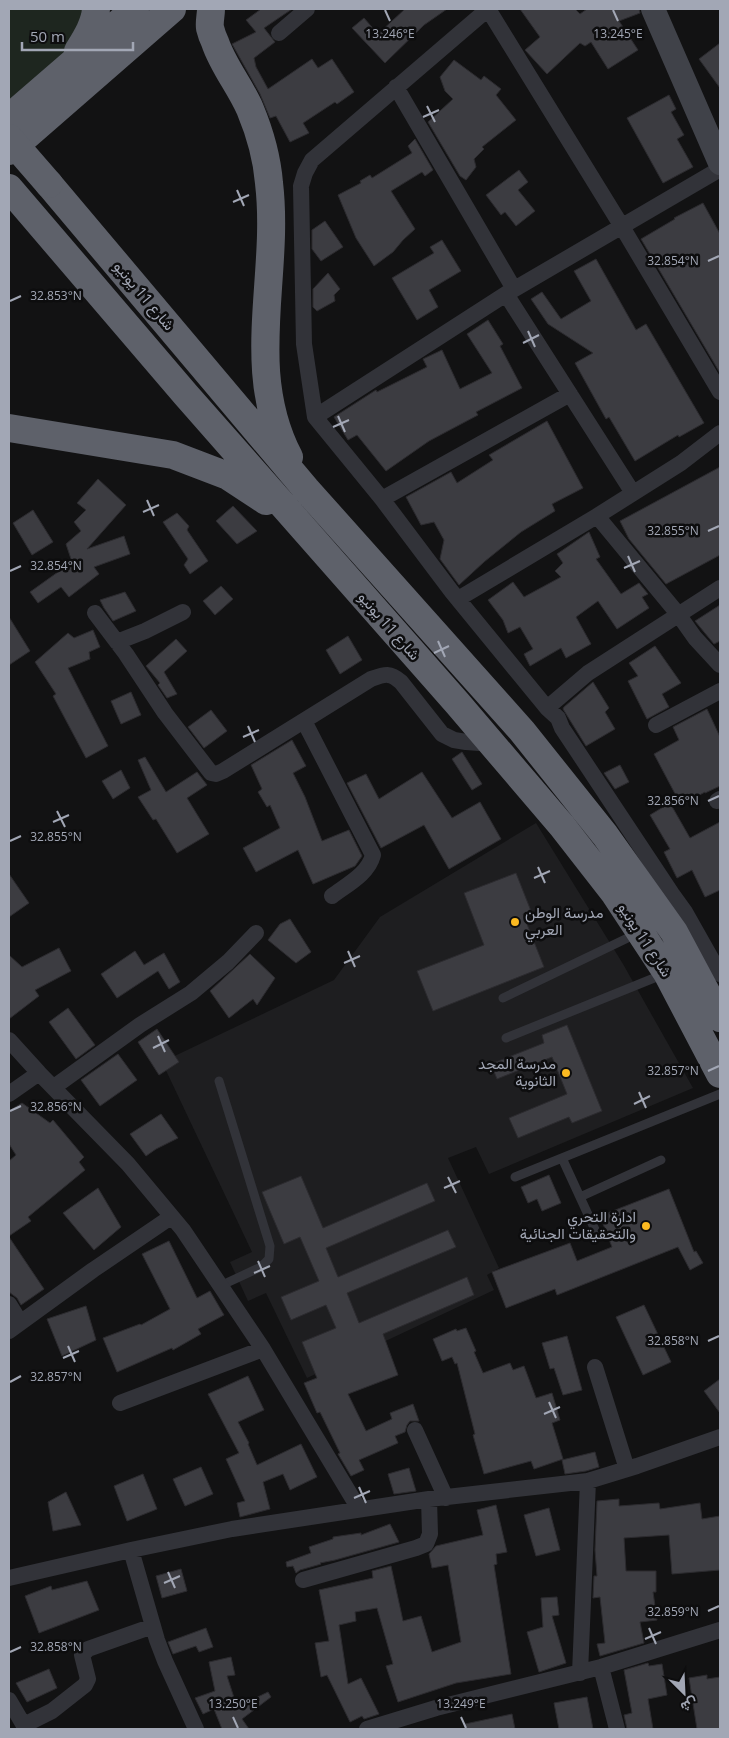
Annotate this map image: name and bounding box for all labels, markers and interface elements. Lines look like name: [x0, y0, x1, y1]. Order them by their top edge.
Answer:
scale bar: [22, 20, 134, 52]
text: 13.246°E: [365, 25, 415, 42]
text: 13.245°E: [593, 25, 643, 42]
text: 50 m: [30, 26, 65, 46]
text: 32.854°N: [647, 252, 699, 269]
street label: شارع 11 يونيو: [108, 257, 180, 336]
text: 32.853°N: [30, 287, 82, 304]
text: 32.855°N: [647, 522, 699, 539]
text: 32.854°N: [30, 557, 82, 574]
street label: شارع 11 يونيو: [353, 587, 425, 665]
text: 32.856°N: [647, 792, 699, 809]
text: 32.855°N: [30, 828, 82, 845]
street label: شارع 11 يونيو: [613, 899, 677, 982]
place label: مدرسة الوطن العربي: [525, 902, 604, 943]
marker: مدرسة الوطن العربي: [509, 916, 521, 928]
place label: مدرسة المجد الثانوية: [478, 1053, 556, 1090]
text: 32.857°N: [647, 1062, 699, 1079]
marker: مدرسة المجد الثانوية: [560, 1067, 572, 1079]
text: 32.856°N: [30, 1098, 82, 1115]
place label: ادارة التحري والتحقيقات الجنائية: [520, 1206, 636, 1243]
marker: ادارة التحري والتحقيقات الجنائية: [640, 1220, 652, 1232]
text: 32.858°N: [647, 1332, 699, 1349]
text: 32.857°N: [30, 1368, 82, 1385]
text: 32.859°N: [647, 1603, 699, 1620]
text: 32.858°N: [30, 1638, 82, 1655]
north arrow: [659, 1668, 709, 1718]
text: ش: [678, 1693, 701, 1718]
text: 13.250°E: [208, 1695, 258, 1712]
text: 13.249°E: [436, 1695, 486, 1712]

